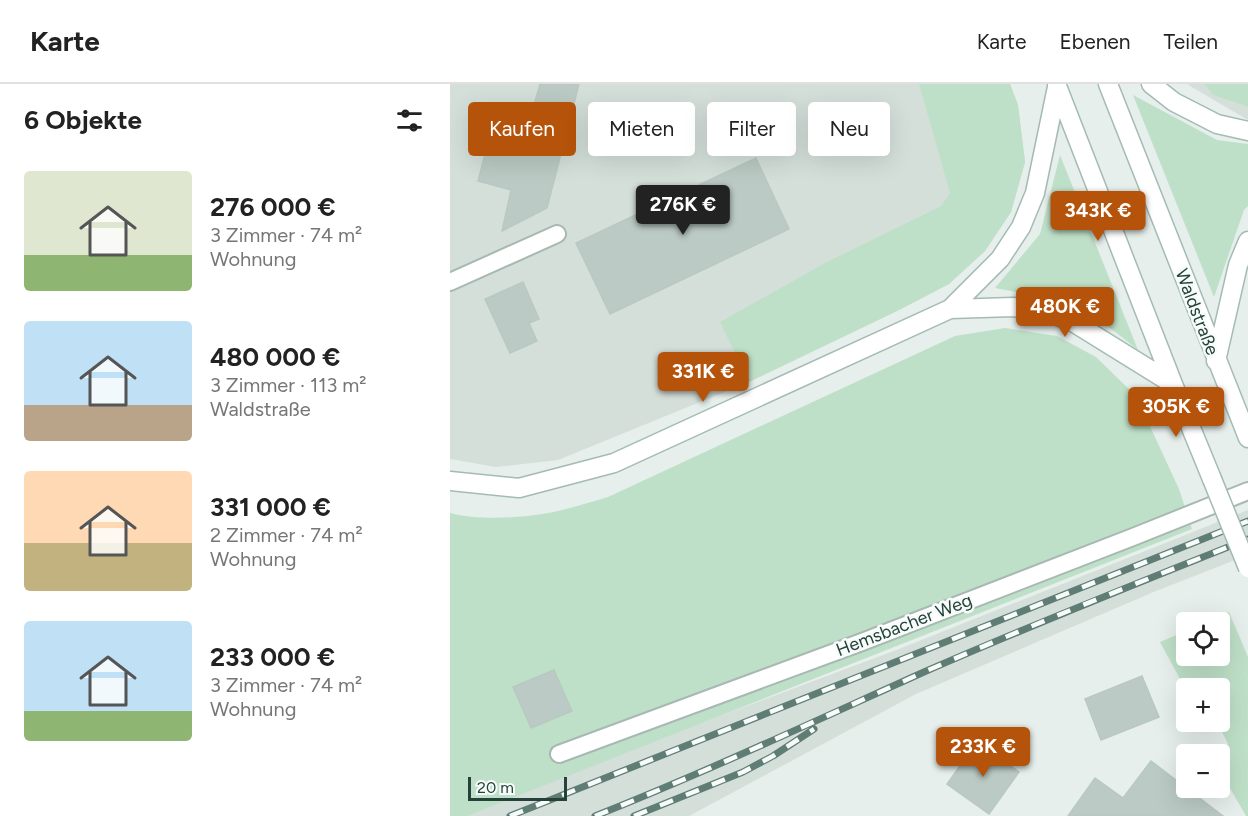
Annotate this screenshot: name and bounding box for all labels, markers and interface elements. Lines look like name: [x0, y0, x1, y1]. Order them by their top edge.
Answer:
text: Karte: [30, 24, 100, 58]
text: Karte: [977, 29, 1026, 54]
text: Ebenen: [1059, 29, 1131, 54]
text: Teilen: [1164, 29, 1218, 54]
chip: Kaufen: [468, 102, 576, 156]
chip: Mieten: [588, 102, 695, 156]
chip: Filter: [707, 102, 796, 156]
chip: Neu: [808, 102, 890, 156]
text: 6 Objekte: [24, 104, 142, 136]
icon: filters: [393, 104, 426, 137]
pin: 276K €: [634, 185, 732, 236]
text: 276 000 €: [210, 191, 336, 223]
pin: 343K €: [1049, 191, 1147, 242]
text: 276K €: [650, 192, 716, 216]
icon: home: [72, 195, 144, 267]
text: 343K €: [1065, 198, 1131, 222]
text: 3 Zimmer · 74 m²: [210, 223, 362, 247]
text: Wohnung: [210, 247, 296, 271]
street label: Waldstraße: [1170, 266, 1224, 358]
pin: 480K €: [1016, 287, 1114, 338]
text: 480K €: [1030, 294, 1100, 318]
text: 480 000 €: [210, 341, 340, 373]
icon: home: [72, 345, 144, 417]
pin: 331K €: [654, 352, 752, 403]
text: 331K €: [672, 359, 734, 383]
text: 3 Zimmer · 113 m²: [210, 373, 367, 397]
pin: 305K €: [1127, 387, 1225, 438]
text: 305K €: [1142, 394, 1210, 418]
text: Waldstraße: [210, 397, 311, 421]
text: 331 000 €: [210, 491, 331, 523]
icon: home: [72, 495, 144, 567]
text: 2 Zimmer · 74 m²: [210, 523, 363, 547]
text: Wohnung: [210, 547, 296, 571]
street label: Hemsbacher Weg: [833, 589, 975, 661]
map controls: [1176, 612, 1230, 798]
button: locate: [1176, 612, 1230, 666]
text: 233 000 €: [210, 641, 335, 673]
icon: home: [72, 645, 144, 717]
text: 3 Zimmer · 74 m²: [210, 673, 362, 697]
button: +: [1176, 678, 1230, 732]
text: Wohnung: [210, 697, 296, 721]
pin: 233K €: [934, 727, 1032, 778]
text: 233K €: [950, 734, 1016, 758]
button: −: [1176, 744, 1230, 798]
scale bar: [468, 774, 567, 802]
text: 20 m: [477, 778, 514, 797]

